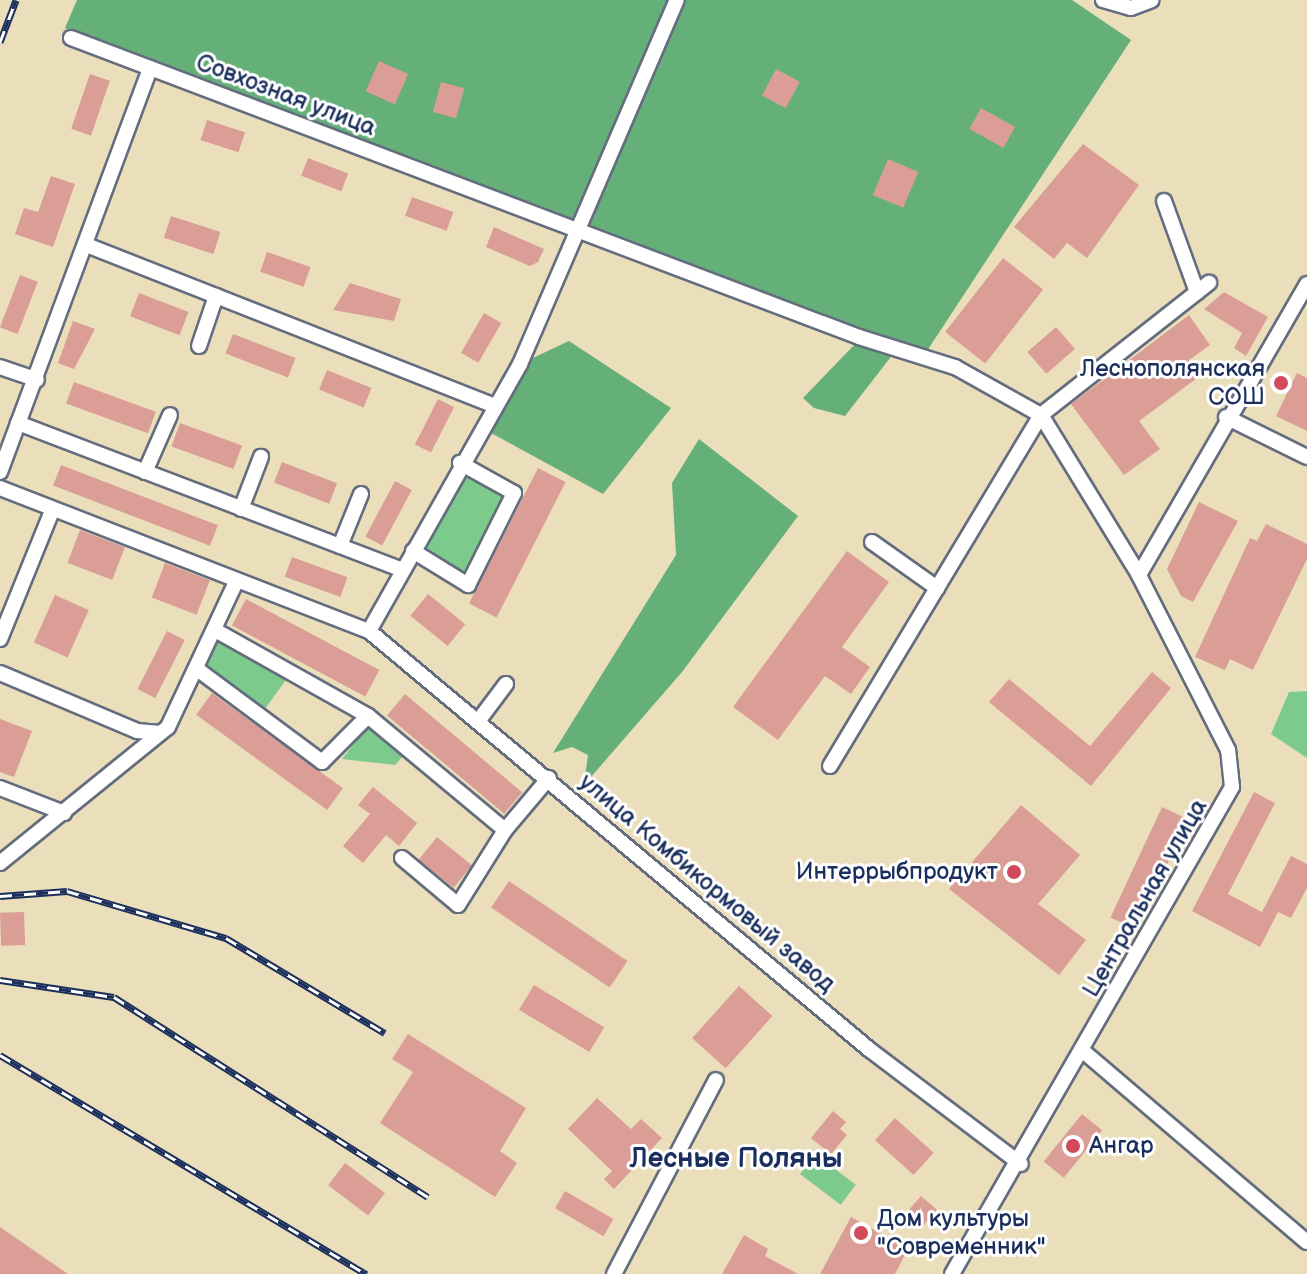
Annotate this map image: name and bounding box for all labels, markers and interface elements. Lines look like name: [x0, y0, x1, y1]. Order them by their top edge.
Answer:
street label: Совхозная улица: [192, 48, 380, 142]
place label: Леснополянская СОШ: [1080, 355, 1265, 411]
marker: Леснополянская СОШ: [1272, 374, 1290, 392]
street label: улица Комбикормовый завод: [573, 768, 841, 998]
street label: Центральная улица: [1077, 794, 1213, 1002]
place label: Интеррыбпродукт: [796, 858, 998, 886]
marker: Интеррыбпродукт: [1005, 863, 1023, 881]
place label: Ангар: [1089, 1132, 1154, 1160]
marker: Ангар: [1064, 1137, 1082, 1155]
district label: Лесные Поляны: [629, 1142, 843, 1176]
place label: Дом культуры "Современник": [877, 1205, 1046, 1261]
marker: Дом культуры "Современник": [852, 1224, 870, 1242]

